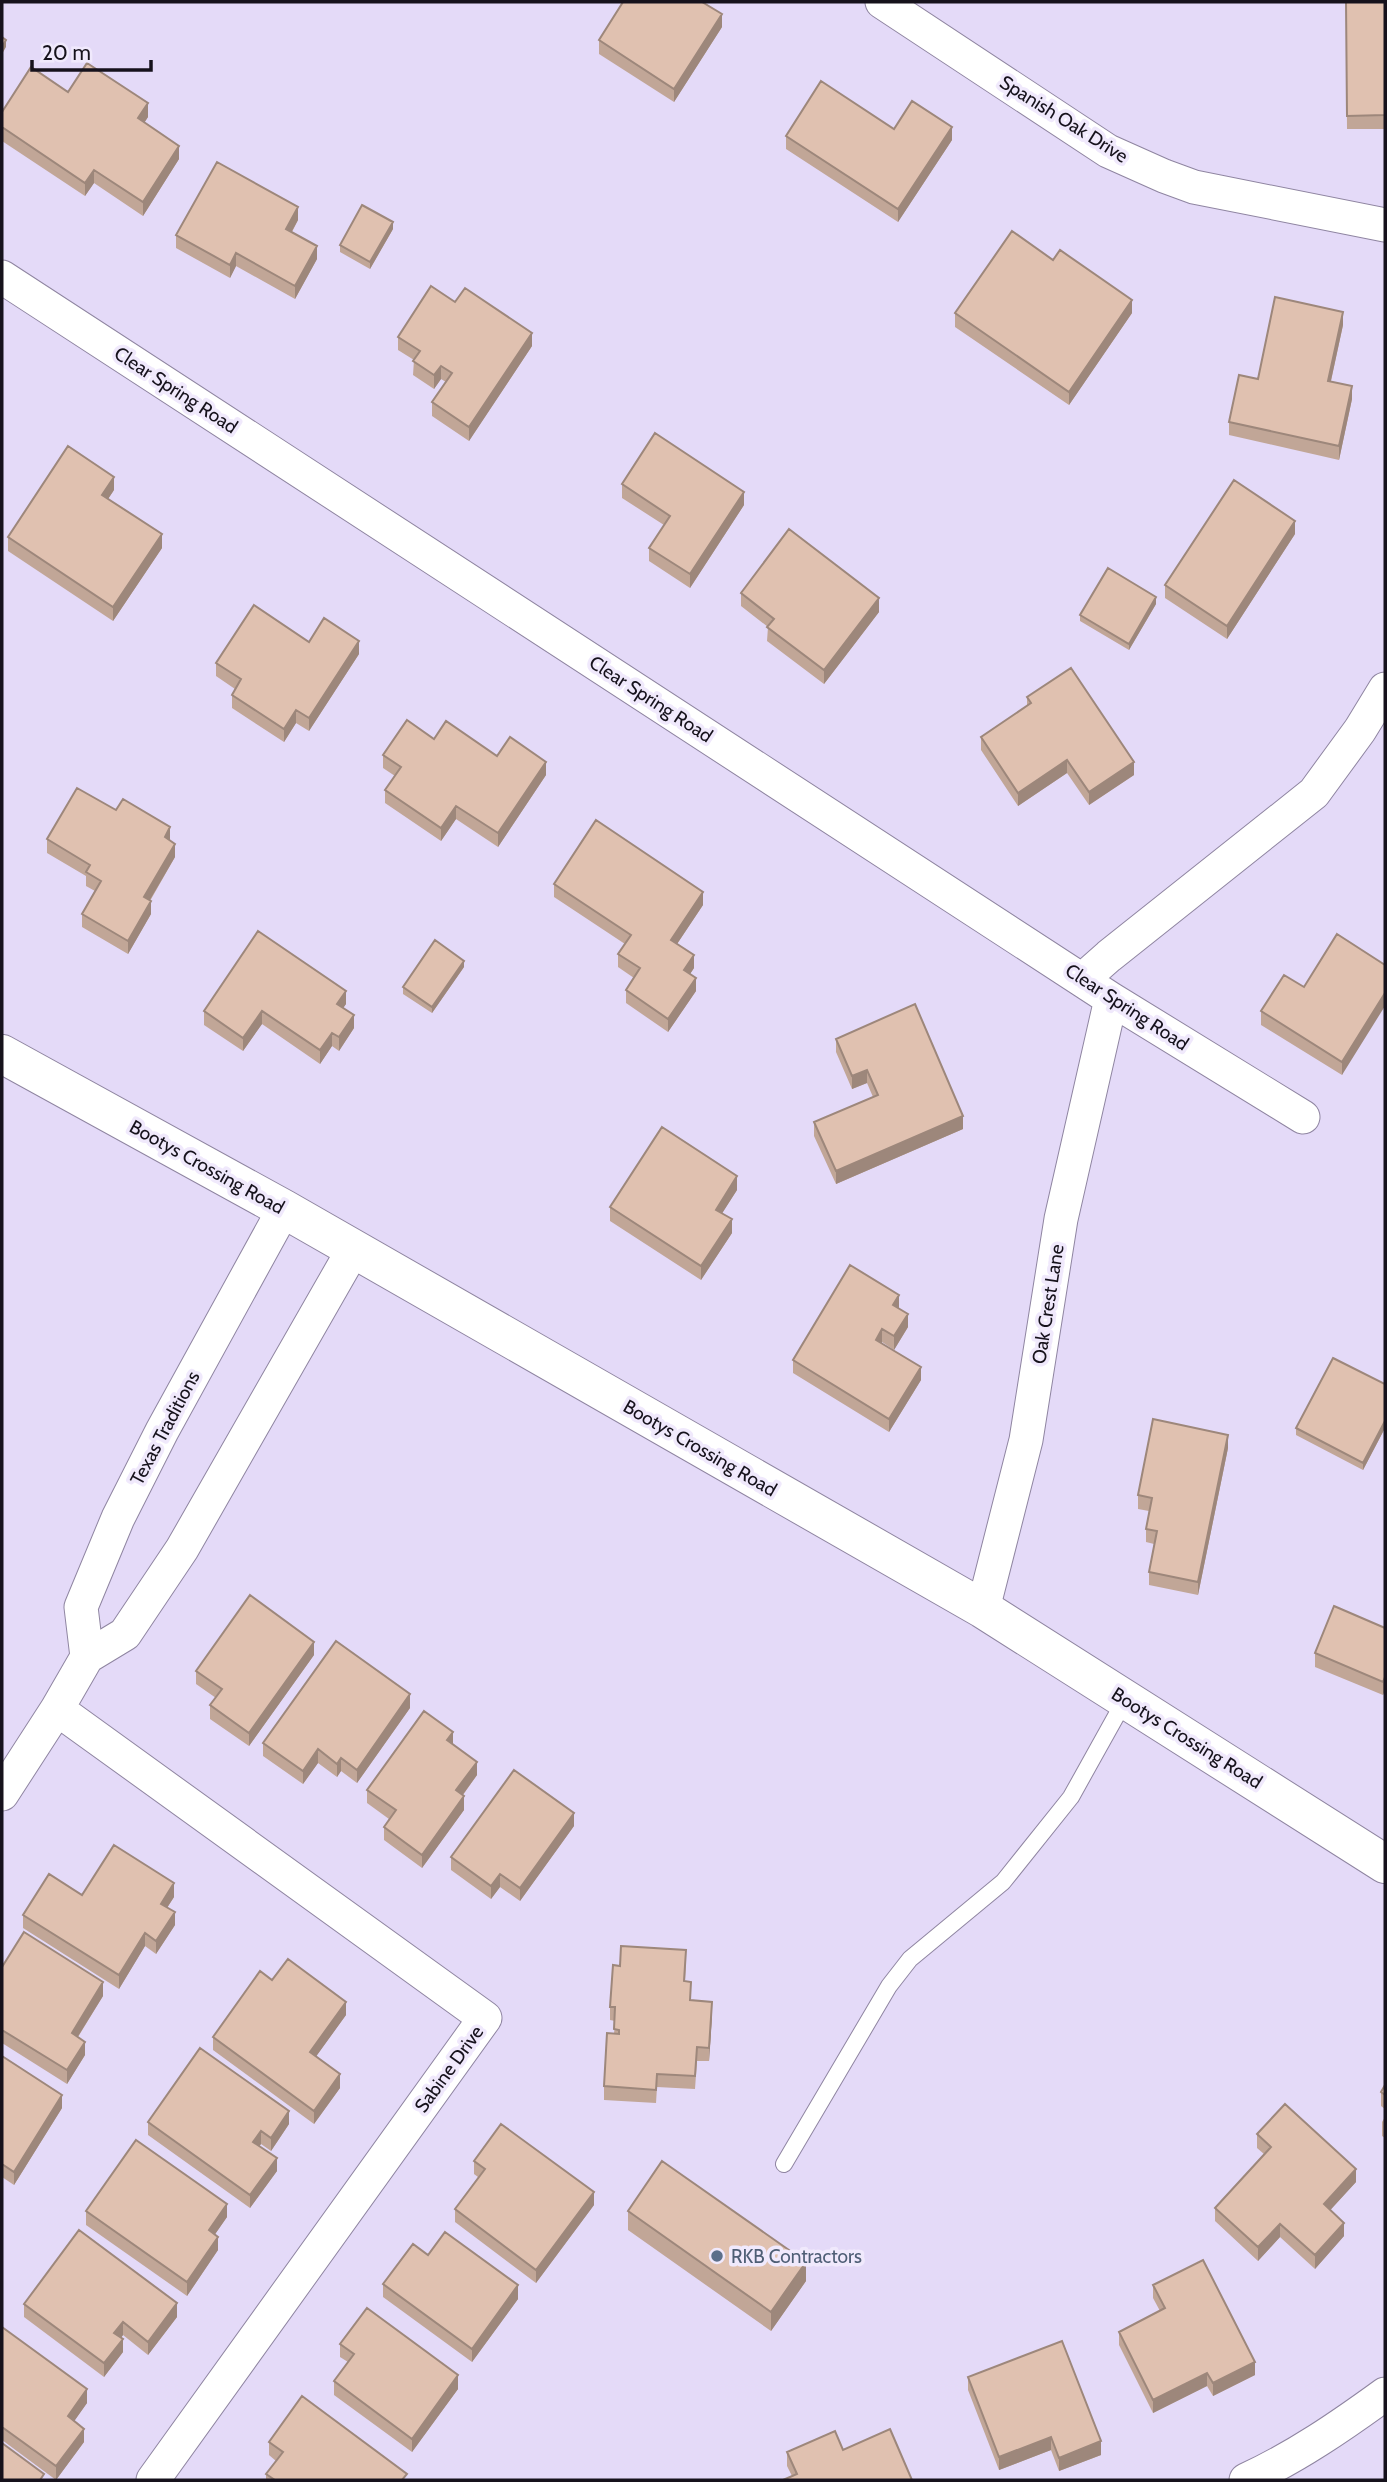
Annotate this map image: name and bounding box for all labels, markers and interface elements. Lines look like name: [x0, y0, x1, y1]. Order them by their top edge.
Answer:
scale bar: [32, 28, 150, 72]
text: 20 m: [42, 40, 91, 65]
street label: Spanish Oak Drive: [996, 70, 1133, 168]
street label: Clear Spring Road: [110, 342, 242, 438]
street label: Clear Spring Road: [585, 651, 717, 747]
street label: Clear Spring Road: [1061, 959, 1193, 1055]
street label: Bootys Crossing Road: [126, 1115, 288, 1219]
street label: Oak Crest Lane: [1027, 1242, 1069, 1366]
street label: Texas Traditions: [125, 1367, 205, 1489]
street label: Bootys Crossing Road: [619, 1395, 781, 1501]
street label: Bootys Crossing Road: [1107, 1682, 1267, 1794]
street label: Sabine Drive: [410, 2021, 488, 2117]
place label: RKB Contractors: [731, 2245, 862, 2268]
marker: RKB Contractors: [709, 2248, 725, 2264]

